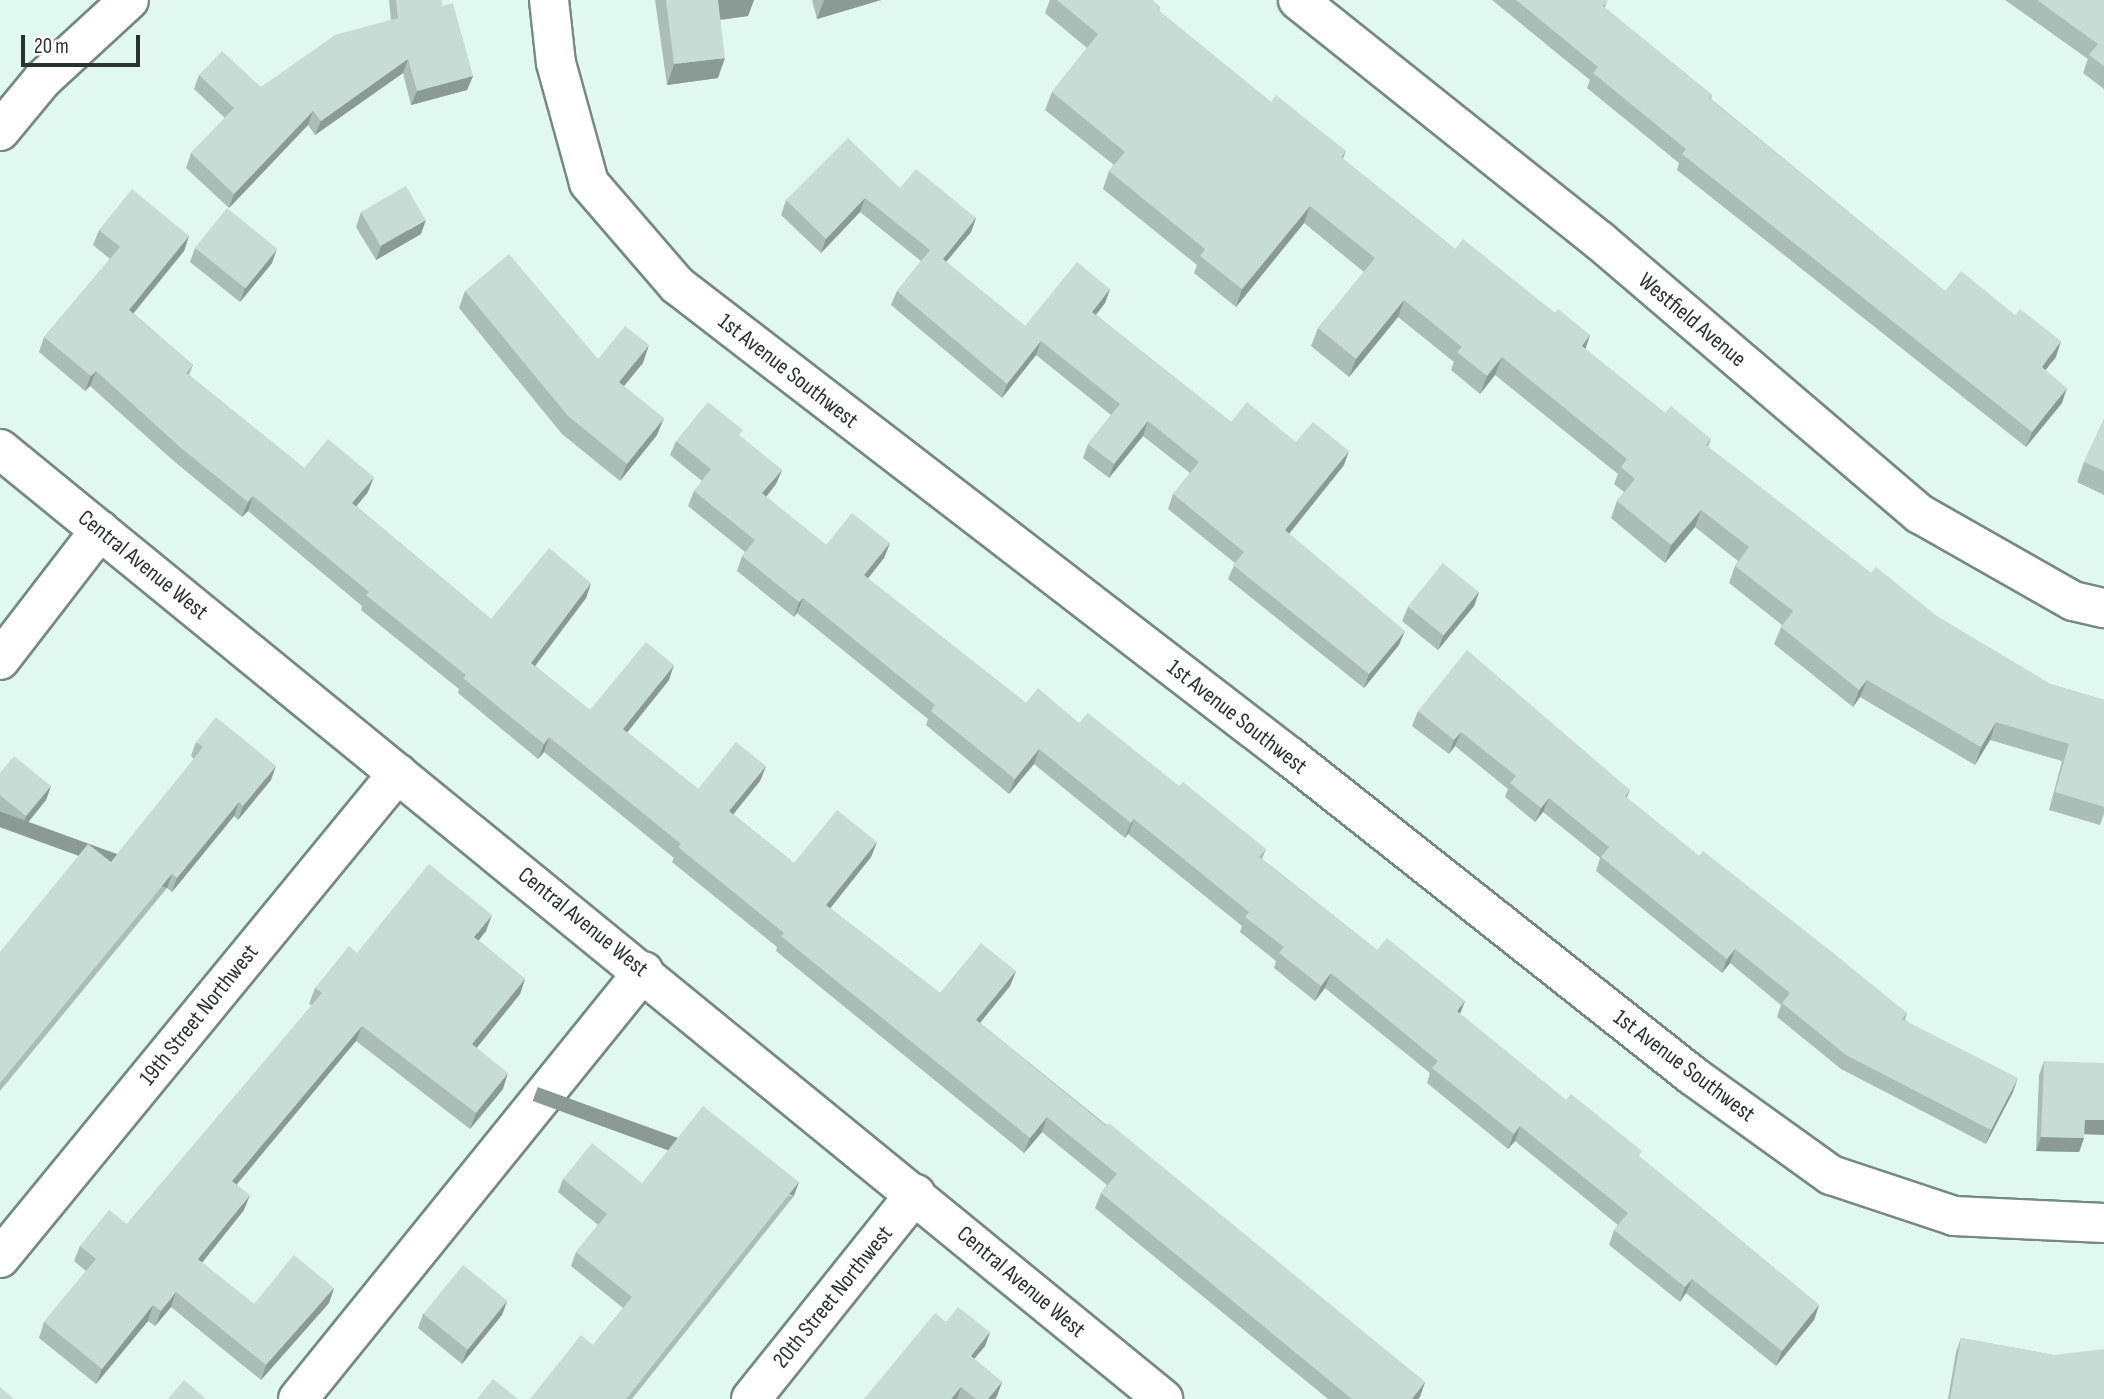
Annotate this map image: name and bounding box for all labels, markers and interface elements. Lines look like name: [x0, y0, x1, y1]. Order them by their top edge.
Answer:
scale bar: [24, 21, 144, 65]
text: 20 m: [34, 34, 69, 59]
street label: Westfield Avenue: [1633, 267, 1751, 373]
street label: 1st Avenue Southwest: [712, 308, 864, 434]
street label: Central Avenue West: [72, 504, 214, 626]
street label: 1st Avenue Southwest: [1161, 654, 1313, 780]
street label: Central Avenue West: [512, 861, 654, 983]
street label: 19th Street Northwest: [134, 939, 264, 1091]
street label: 1st Avenue Southwest: [1608, 1004, 1760, 1128]
street label: 20th Street Northwest: [767, 1220, 899, 1374]
street label: Central Avenue West: [951, 1220, 1091, 1344]

